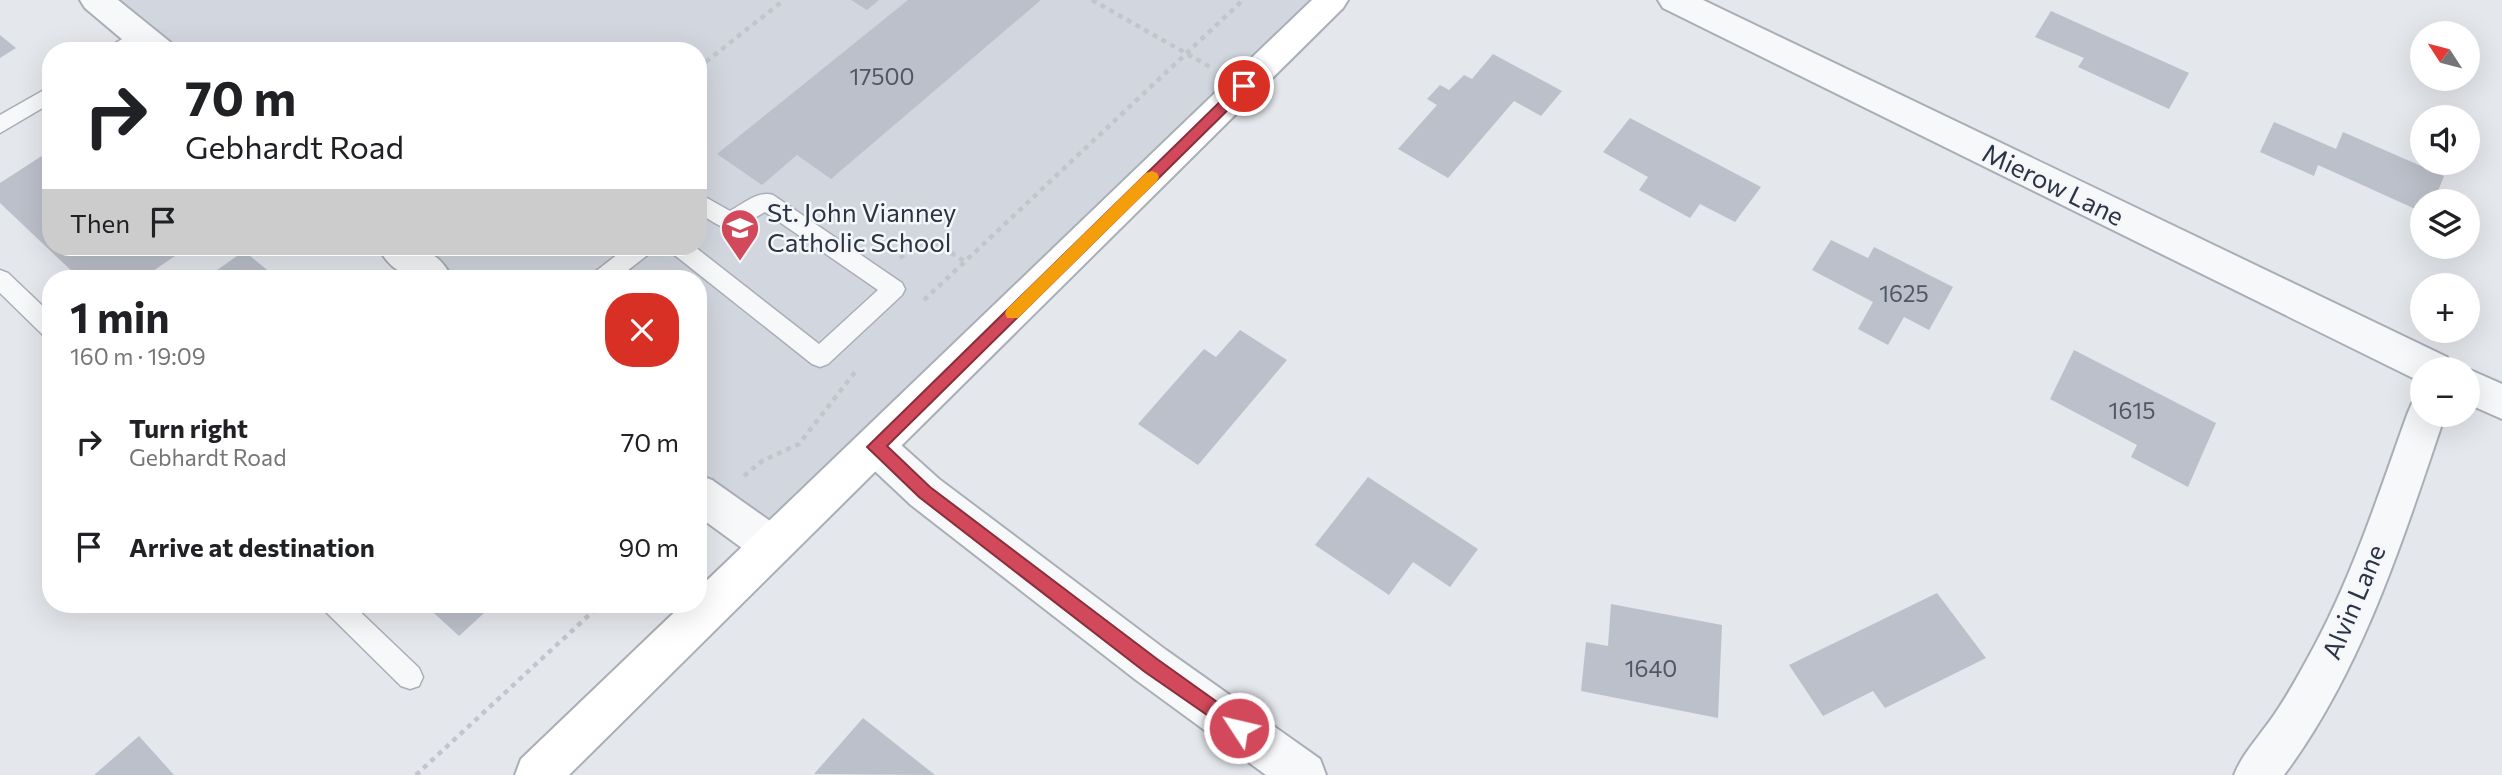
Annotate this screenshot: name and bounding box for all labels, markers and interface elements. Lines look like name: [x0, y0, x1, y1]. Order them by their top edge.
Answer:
north arrow: [2410, 21, 2480, 91]
map controls: [2410, 21, 2480, 427]
pin: [1214, 56, 1274, 116]
house number: 17500: [849, 62, 915, 90]
text: 70 m: [185, 66, 296, 126]
icon: arrive: [1225, 67, 1263, 105]
icon: right: [70, 70, 161, 161]
button: sound: [2410, 105, 2480, 175]
text: Gebhardt Road: [185, 126, 404, 166]
street label: Mierow Lane: [1978, 136, 2129, 231]
button: layers: [2410, 189, 2480, 259]
place label: St. John Vianney Catholic School: [767, 196, 956, 257]
icon: arrive: [144, 203, 182, 241]
text: Then: [70, 207, 130, 238]
school or university icon: St. John Vianney Catholic School: [719, 207, 761, 262]
button: +: [2410, 273, 2480, 343]
house number: 1625: [1879, 279, 1929, 307]
text: 1 min: [70, 290, 170, 342]
button: close: [605, 293, 679, 367]
text: 160 m · 19:09: [70, 342, 206, 370]
button: −: [2410, 357, 2480, 427]
house number: 1615: [2109, 396, 2155, 424]
text: Turn right: [129, 412, 248, 443]
icon: right: [70, 423, 108, 461]
text: 70 m: [621, 426, 679, 457]
text: Gebhardt Road: [129, 443, 286, 471]
icon: arrive: [70, 528, 108, 566]
text: Arrive at destination: [129, 531, 375, 562]
text: 90 m: [619, 531, 679, 562]
street label: Alvin Lane: [2315, 539, 2391, 663]
house number: 1640: [1625, 654, 1677, 682]
position arrow: [1202, 691, 1276, 765]

